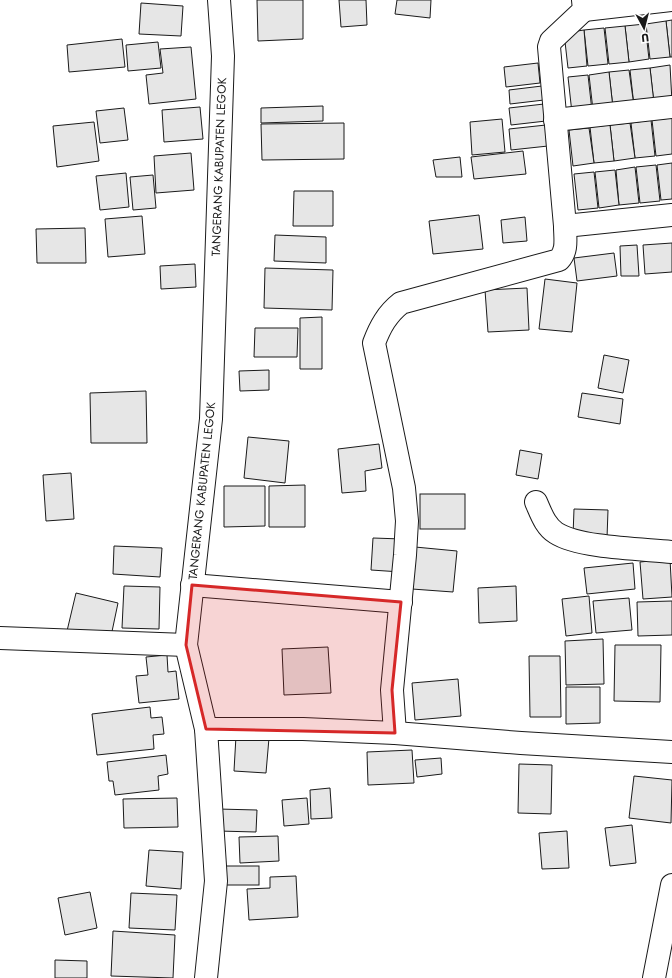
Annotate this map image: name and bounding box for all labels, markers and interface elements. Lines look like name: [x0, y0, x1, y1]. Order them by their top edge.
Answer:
north arrow: [624, 8, 664, 48]
text: U: [640, 30, 650, 46]
street label: TANGERANG KABUPATEN LEGOK: [207, 77, 231, 257]
street label: TANGERANG KABUPATEN LEGOK: [184, 401, 220, 581]

